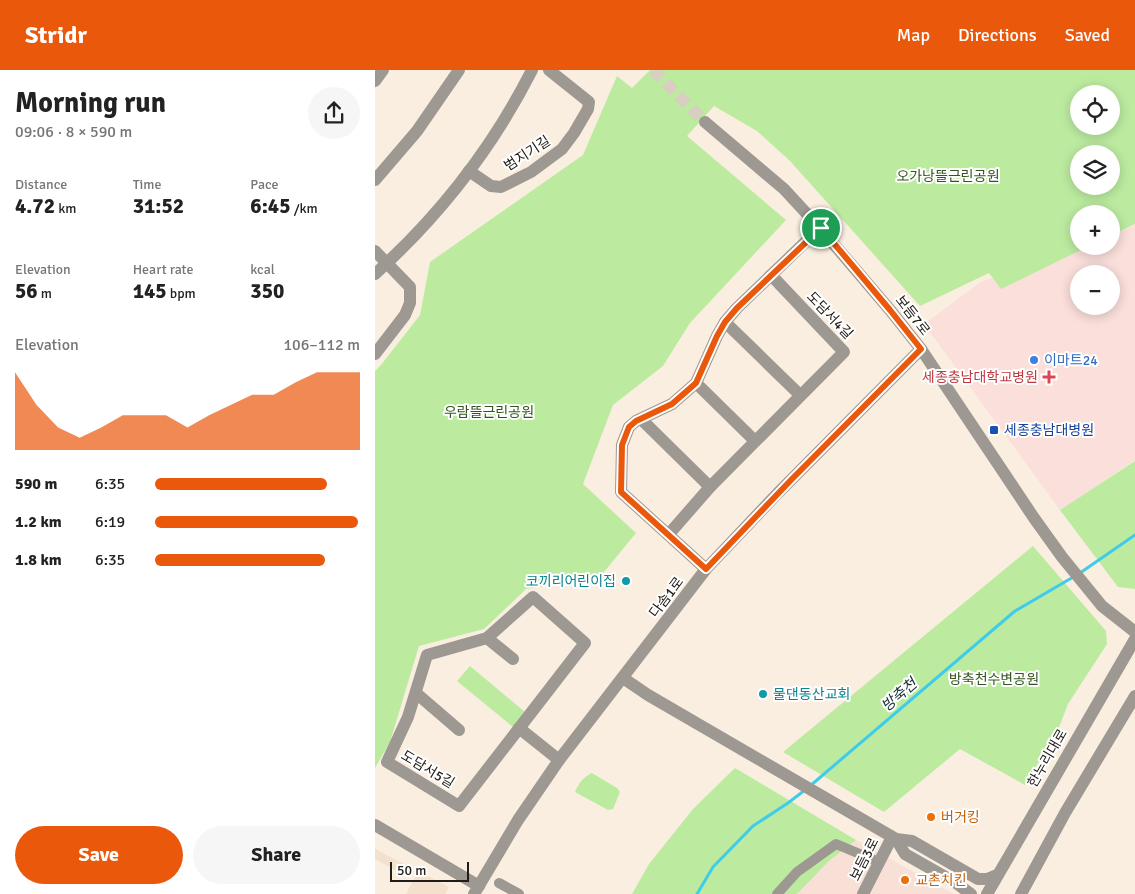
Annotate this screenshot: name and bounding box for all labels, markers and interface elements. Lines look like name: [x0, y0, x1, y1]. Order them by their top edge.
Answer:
text: Stridr: [25, 20, 87, 50]
text: Map: [897, 24, 930, 46]
text: Directions: [958, 24, 1037, 46]
text: Saved: [1065, 24, 1110, 46]
map controls: [1070, 85, 1120, 315]
button: locate: [1070, 85, 1120, 135]
text: Morning run: [15, 86, 166, 120]
button: share: [308, 87, 360, 139]
text: 09:06 · 8 × 590 m: [15, 122, 132, 142]
street label: 범지기길: [501, 132, 554, 175]
button: layers: [1070, 145, 1120, 195]
park label: 오가낭뜰근린공원: [896, 168, 1000, 185]
text: Distance: [15, 176, 67, 193]
text: Time: [133, 176, 162, 193]
text: Pace: [250, 176, 279, 193]
text: 4.72: [15, 193, 55, 219]
text: 31:52: [133, 193, 184, 219]
text: 6:45: [250, 193, 291, 219]
text: km: [55, 200, 76, 217]
text: /km: [291, 200, 318, 217]
button: +: [1070, 205, 1120, 255]
pin: [800, 207, 842, 249]
icon: arrive: [807, 214, 835, 242]
text: Elevation: [15, 261, 71, 278]
text: Heart rate: [133, 261, 193, 278]
text: kcal: [250, 261, 275, 278]
button: −: [1070, 265, 1120, 315]
text: 56: [15, 278, 38, 304]
text: 145: [133, 278, 167, 304]
text: 350: [250, 278, 284, 304]
text: m: [38, 285, 52, 302]
text: bpm: [167, 285, 196, 302]
street label: 도담서4길: [803, 288, 856, 343]
street label: 보듬7로: [892, 292, 934, 339]
text: Elevation: [15, 335, 79, 355]
text: 106–112 m: [283, 335, 360, 355]
place label: 이마트24: [1044, 352, 1098, 369]
marker: 이마트24: [1028, 354, 1040, 366]
place label: 세종충남대학교병원: [922, 369, 1038, 386]
marker: 세종충남대학교병원: [1042, 370, 1056, 384]
park label: 우람뜰근린공원: [444, 404, 534, 421]
place label: 세종충남대병원: [1004, 422, 1094, 439]
marker: 세종충남대병원: [988, 424, 1000, 436]
text: 590 m: [15, 474, 57, 494]
text: 6:35: [95, 474, 125, 494]
text: 1.2 km: [15, 512, 62, 532]
text: 6:19: [95, 512, 125, 532]
text: 1.8 km: [15, 550, 62, 570]
text: 6:35: [95, 550, 125, 570]
place label: 코끼리어린이집: [526, 573, 616, 590]
street label: 다솜1로: [646, 574, 687, 621]
marker: 코끼리어린이집: [620, 575, 632, 587]
park label: 방축천수변공원: [949, 671, 1039, 688]
water label: 방축천: [877, 673, 922, 715]
place label: 물댄동산교회: [773, 686, 850, 703]
marker: 물댄동산교회: [757, 688, 769, 700]
street label: 한누리대로: [1024, 726, 1071, 790]
street label: 도담서5길: [398, 747, 457, 792]
place label: 버거킹: [941, 809, 980, 826]
marker: 버거킹: [925, 811, 937, 823]
button: Save: [15, 826, 183, 884]
button: Share: [193, 826, 360, 884]
street label: 보듬3로: [846, 835, 883, 884]
scale bar: [390, 859, 469, 882]
text: 50 m: [397, 862, 426, 879]
place label: 교촌치킨: [915, 872, 967, 889]
marker: 교촌치킨: [899, 874, 911, 886]

